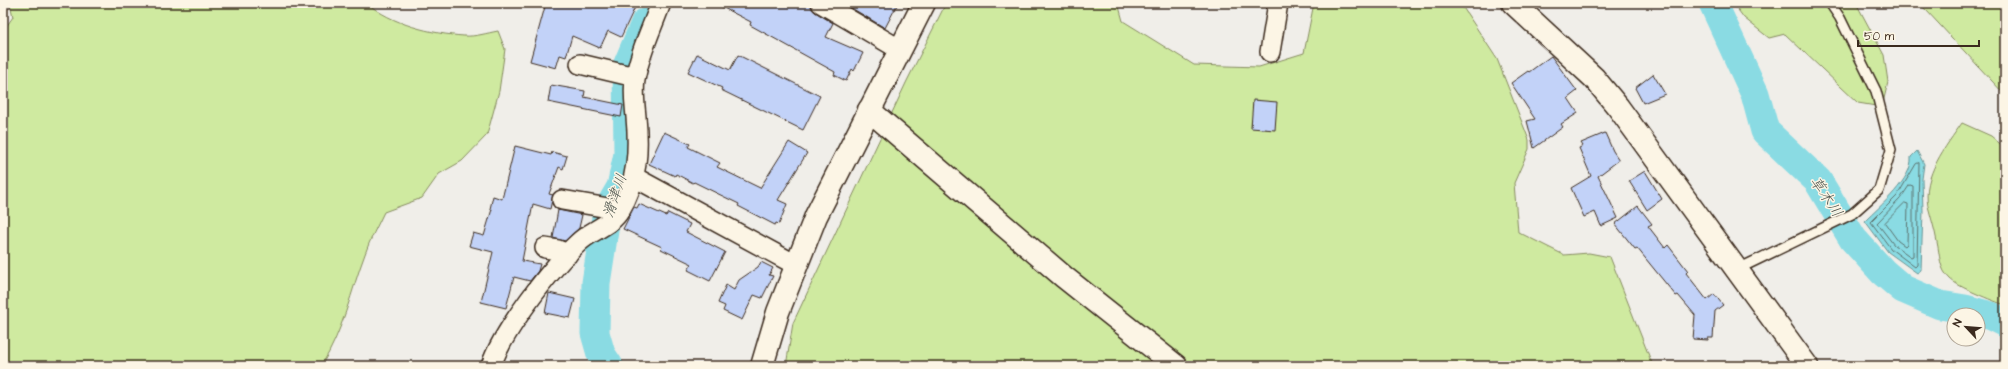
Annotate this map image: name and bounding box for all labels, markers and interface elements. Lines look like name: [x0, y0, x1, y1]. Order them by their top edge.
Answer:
scale bar: [1858, 22, 1979, 48]
text: 50 m: [1864, 28, 1895, 45]
water label: 滑津川: [598, 171, 632, 221]
water label: 草木川: [1805, 172, 1847, 222]
north arrow: [1946, 307, 1986, 347]
text: N: [1949, 316, 1966, 329]

